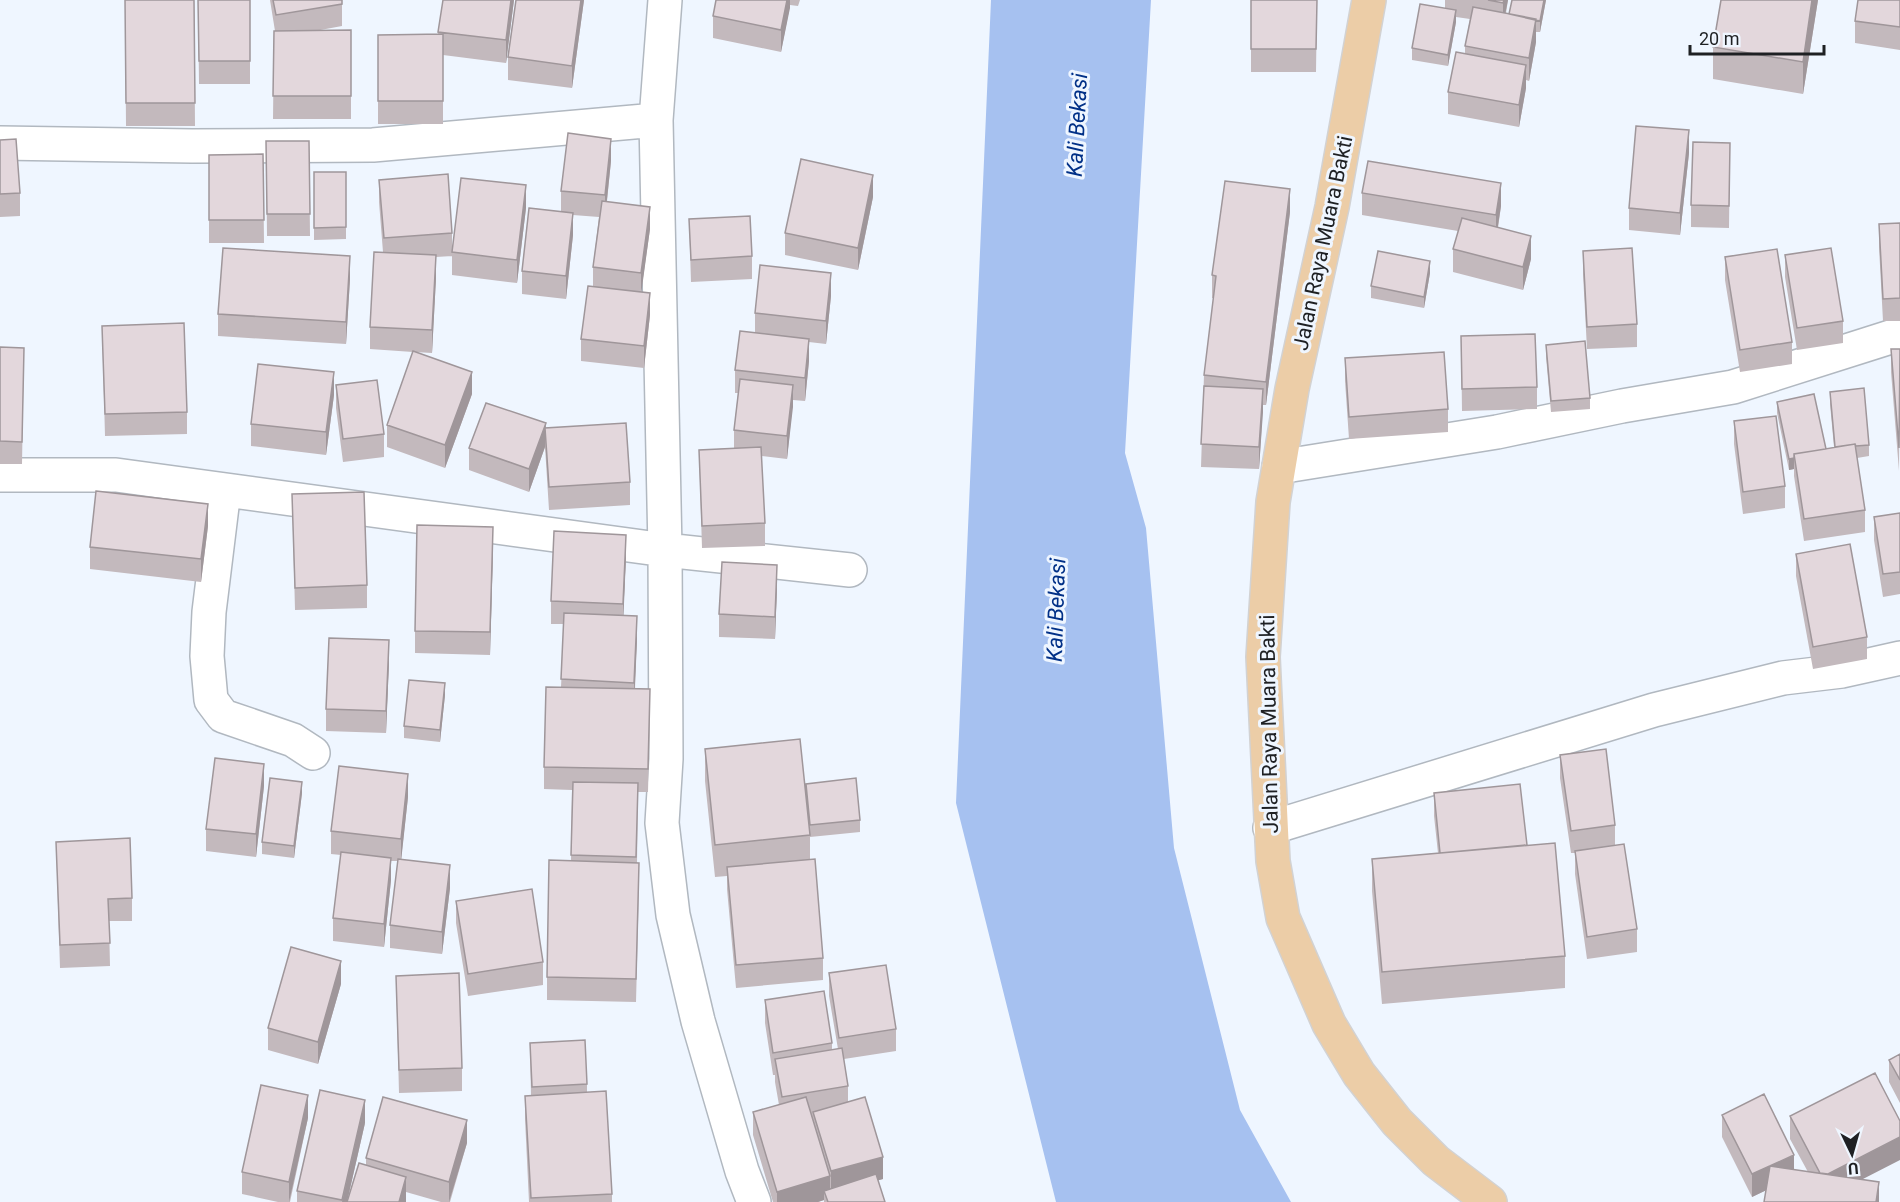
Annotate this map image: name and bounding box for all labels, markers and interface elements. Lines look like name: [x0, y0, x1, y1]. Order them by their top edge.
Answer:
scale bar: [1690, 18, 1824, 56]
text: 20 m: [1699, 28, 1739, 49]
water label: Kali Bekasi: [1062, 72, 1092, 178]
street label: Jalan Raya Muara Bakti: [1289, 134, 1357, 352]
water label: Kali Bekasi: [1042, 557, 1070, 662]
street label: Jalan Raya Muara Bakti: [1255, 614, 1283, 834]
north arrow: [1822, 1124, 1882, 1184]
text: U: [1847, 1159, 1859, 1178]

